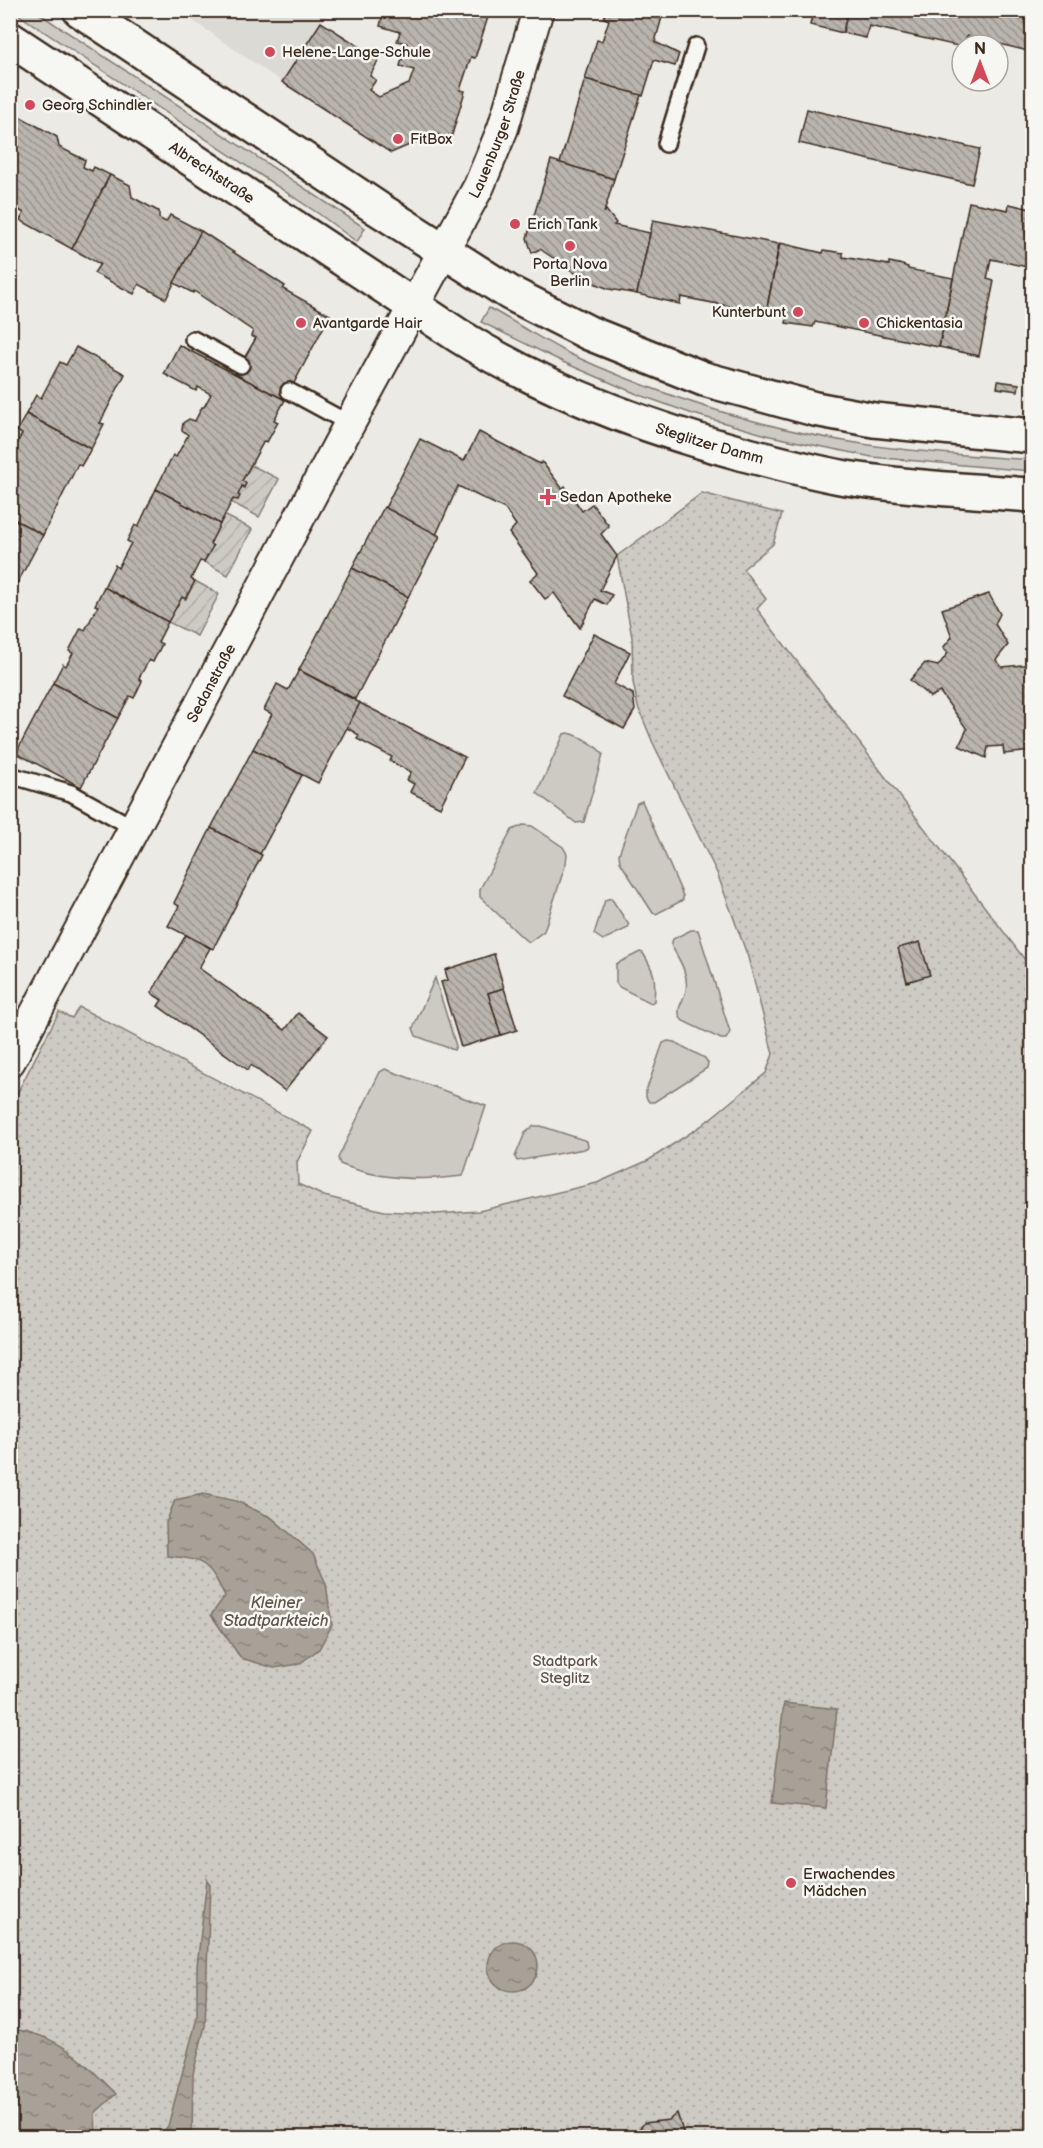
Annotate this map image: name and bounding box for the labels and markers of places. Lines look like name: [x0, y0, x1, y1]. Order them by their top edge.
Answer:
place label: Helene-Lange-Schule: [282, 43, 431, 62]
marker: Helene-Lange-Schule: [263, 45, 277, 59]
place label: Georg Schindler: [42, 96, 152, 115]
marker: Georg Schindler: [23, 98, 37, 112]
place label: FitBox: [410, 130, 452, 149]
marker: FitBox: [391, 132, 405, 146]
place label: Erich Tank: [527, 215, 598, 234]
marker: Erich Tank: [508, 217, 522, 231]
marker: Porta Nova Berlin: [563, 239, 577, 253]
place label: Porta Nova Berlin: [533, 255, 607, 291]
place label: Kunterbunt: [712, 303, 786, 322]
marker: Kunterbunt: [791, 305, 805, 319]
place label: Avantgarde Hair: [313, 314, 423, 333]
place label: Chickentasia: [876, 314, 963, 333]
marker: Avantgarde Hair: [294, 316, 308, 330]
marker: Chickentasia: [857, 316, 871, 330]
place label: Sedan Apotheke: [560, 488, 672, 507]
marker: Sedan Apotheke: [541, 490, 555, 504]
place label: Erwachendes Mädchen: [803, 1865, 896, 1901]
marker: Erwachendes Mädchen: [784, 1876, 798, 1890]

